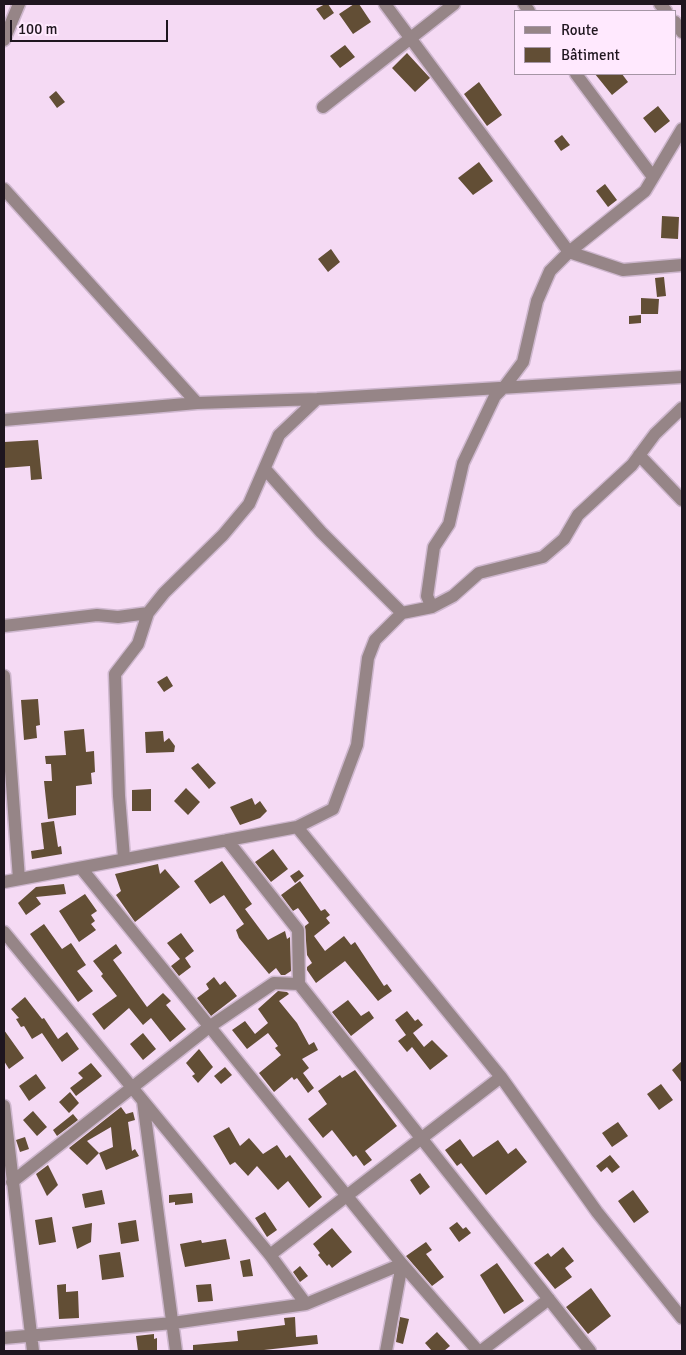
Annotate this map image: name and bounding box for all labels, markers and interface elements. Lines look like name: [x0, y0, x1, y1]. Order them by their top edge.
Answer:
scale bar: [12, 10, 170, 42]
legend: [514, 10, 676, 75]
text: 100 m: [18, 20, 58, 38]
text: Route: [561, 21, 598, 39]
text: Bâtiment: [561, 46, 620, 64]

